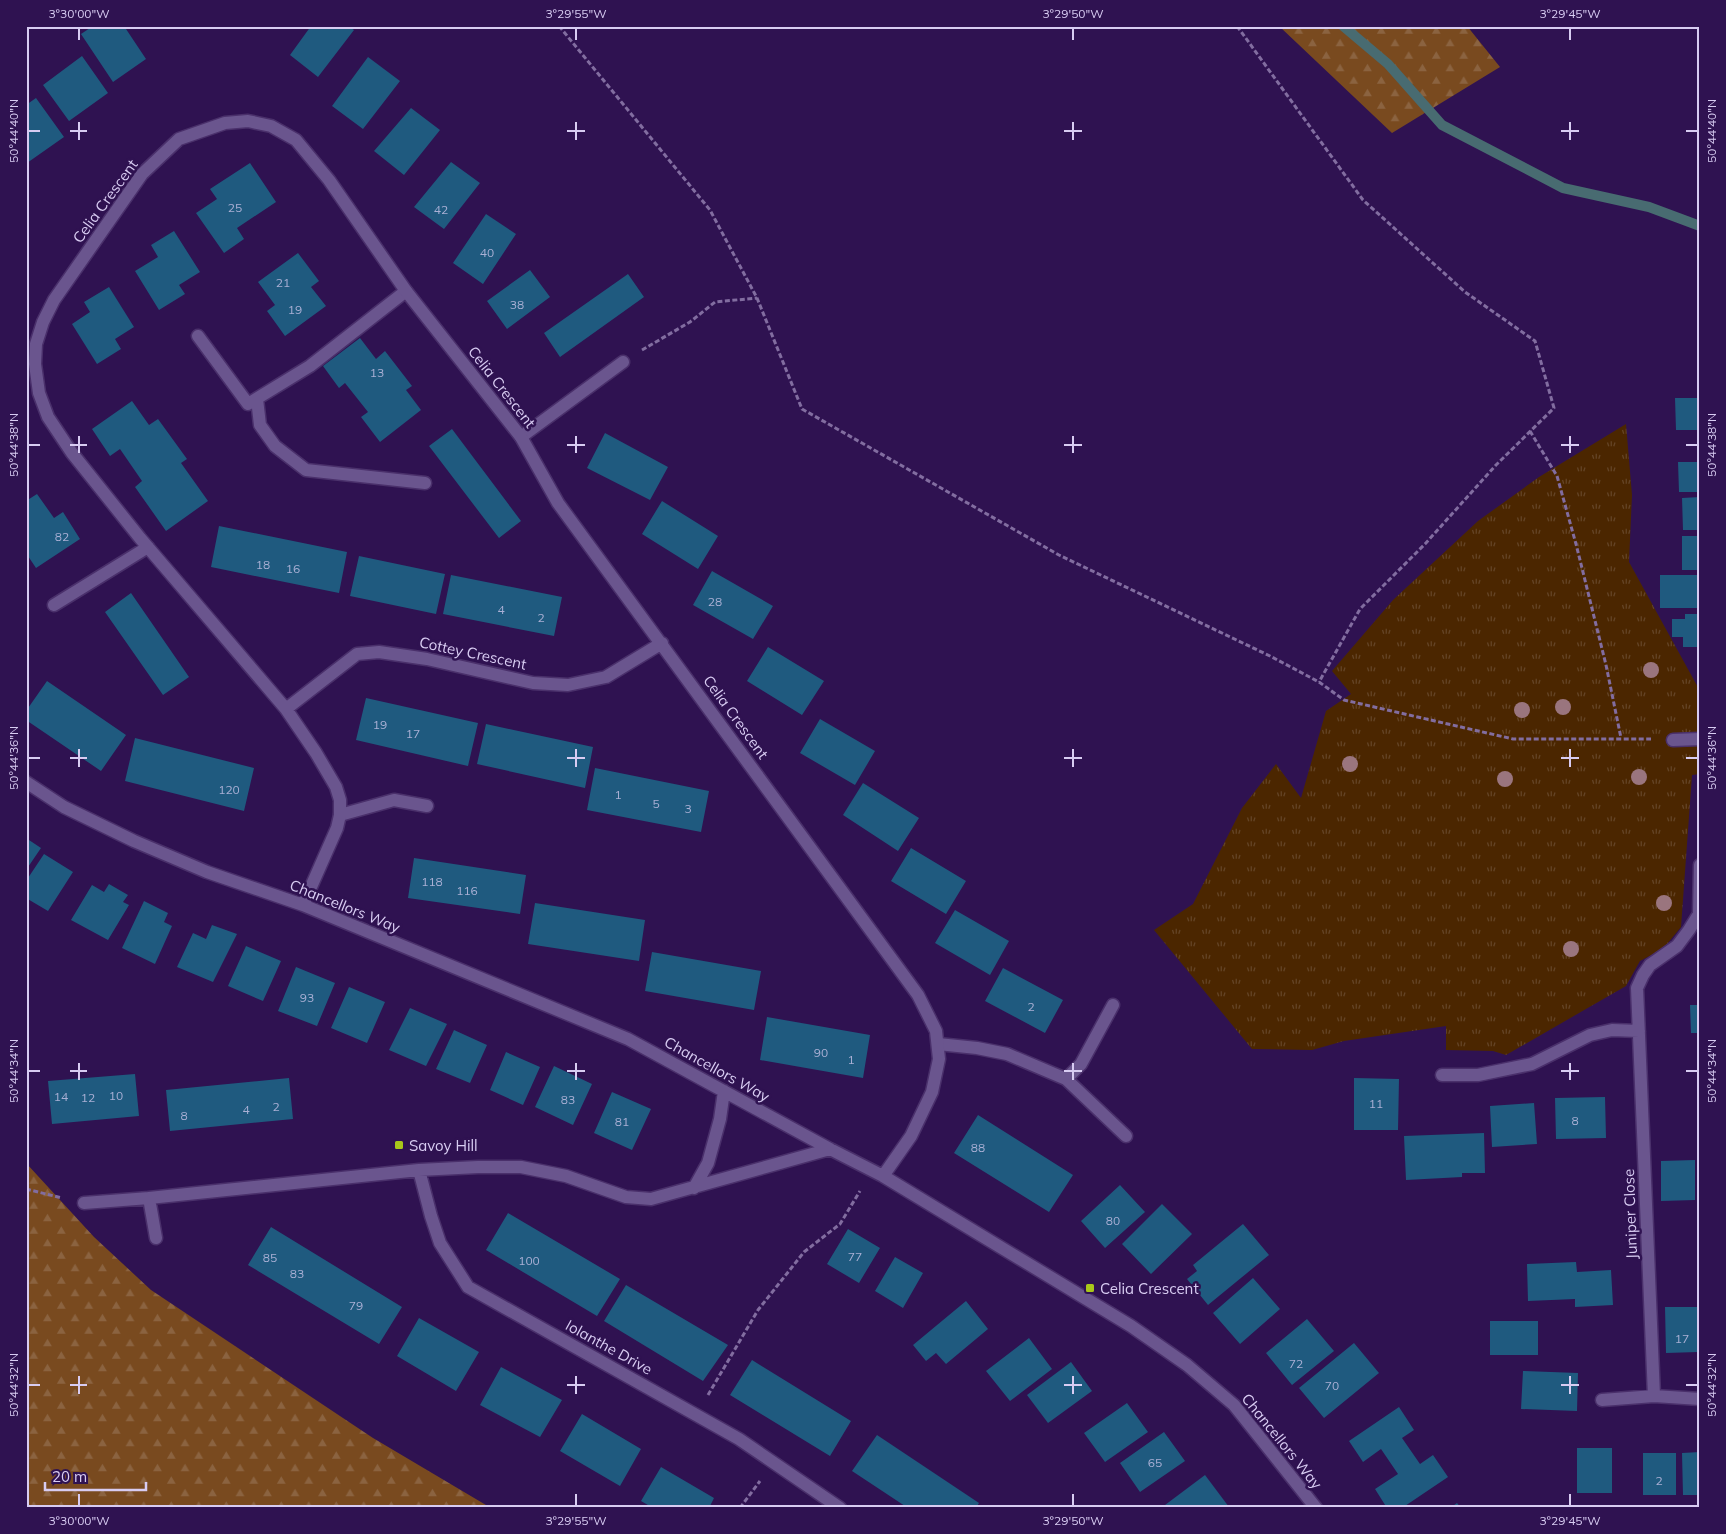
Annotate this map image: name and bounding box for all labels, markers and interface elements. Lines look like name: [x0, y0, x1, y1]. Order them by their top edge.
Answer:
text: 3°30'00"W: [48, 6, 110, 21]
text: 3°29'55"W: [545, 6, 607, 21]
text: 3°29'50"W: [1042, 6, 1104, 21]
text: 3°29'45"W: [1539, 6, 1601, 21]
text: 50°44'40"N: [6, 99, 21, 163]
text: 50°44'40"N: [1704, 99, 1719, 163]
street label: Celia Crescent: [68, 156, 142, 246]
house number: 25: [228, 200, 242, 215]
house number: 42: [434, 202, 448, 217]
house number: 40: [480, 245, 494, 260]
house number: 21: [276, 275, 290, 290]
house number: 38: [510, 297, 524, 312]
house number: 19: [288, 302, 302, 317]
street label: Celia Crescent: [464, 342, 540, 432]
house number: 13: [370, 365, 384, 380]
text: 50°44'38"N: [6, 413, 21, 477]
text: 50°44'38"N: [1704, 413, 1719, 477]
house number: 82: [55, 529, 69, 544]
house number: 18: [256, 557, 270, 572]
house number: 16: [286, 561, 300, 576]
house number: 28: [708, 594, 722, 609]
house number: 4: [497, 602, 505, 617]
house number: 2: [537, 610, 545, 625]
street label: Cottey Crescent: [418, 632, 528, 674]
street label: Celia Crescent: [699, 672, 773, 762]
house number: 19: [373, 717, 387, 732]
text: 50°44'36"N: [6, 726, 21, 790]
house number: 17: [406, 726, 420, 741]
text: 50°44'36"N: [1704, 726, 1719, 790]
house number: 120: [218, 782, 240, 797]
house number: 1: [614, 787, 622, 802]
house number: 5: [652, 796, 660, 811]
house number: 3: [684, 801, 692, 816]
house number: 118: [421, 874, 443, 889]
street label: Chancellors Way: [287, 875, 403, 937]
house number: 116: [456, 883, 478, 898]
house number: 93: [300, 990, 314, 1005]
house number: 2: [1027, 999, 1035, 1014]
street label: Chancellors Way: [661, 1032, 773, 1106]
text: 50°44'34"N: [6, 1039, 21, 1103]
text: 50°44'34"N: [1704, 1039, 1719, 1103]
house number: 90: [814, 1045, 828, 1060]
house number: 1: [847, 1052, 855, 1067]
house number: 10: [109, 1088, 123, 1103]
house number: 14: [54, 1089, 68, 1104]
house number: 12: [81, 1090, 95, 1105]
house number: 83: [561, 1092, 575, 1107]
house number: 11: [1369, 1096, 1383, 1111]
house number: 2: [272, 1099, 280, 1114]
house number: 4: [242, 1102, 250, 1117]
house number: 8: [180, 1108, 188, 1123]
house number: 8: [1571, 1113, 1579, 1128]
house number: 81: [615, 1114, 629, 1129]
place label: Savoy Hill: [409, 1136, 478, 1155]
marker: Savoy Hill: [393, 1139, 405, 1151]
house number: 88: [971, 1140, 985, 1155]
street label: Juniper Close: [1619, 1168, 1641, 1260]
house number: 80: [1106, 1213, 1120, 1228]
house number: 77: [848, 1249, 862, 1264]
house number: 85: [263, 1250, 277, 1265]
house number: 100: [518, 1253, 540, 1268]
house number: 83: [290, 1266, 304, 1281]
place label: Celia Crescent: [1100, 1279, 1199, 1298]
marker: Celia Crescent: [1084, 1282, 1096, 1294]
house number: 79: [349, 1298, 363, 1313]
street label: Iolanthe Drive: [562, 1315, 656, 1379]
house number: 17: [1675, 1331, 1689, 1346]
text: 50°44'32"N: [6, 1353, 21, 1417]
text: 50°44'32"N: [1704, 1353, 1719, 1417]
house number: 72: [1289, 1356, 1303, 1371]
house number: 70: [1325, 1378, 1339, 1393]
street label: Chancellors Way: [1238, 1389, 1326, 1493]
house number: 65: [1148, 1455, 1162, 1470]
scale bar: [45, 1459, 146, 1491]
text: 20 m: [52, 1467, 87, 1486]
house number: 2: [1655, 1473, 1663, 1488]
text: 3°30'00"W: [48, 1513, 110, 1528]
text: 3°29'55"W: [545, 1513, 607, 1528]
text: 3°29'50"W: [1042, 1513, 1104, 1528]
text: 3°29'45"W: [1539, 1513, 1601, 1528]

